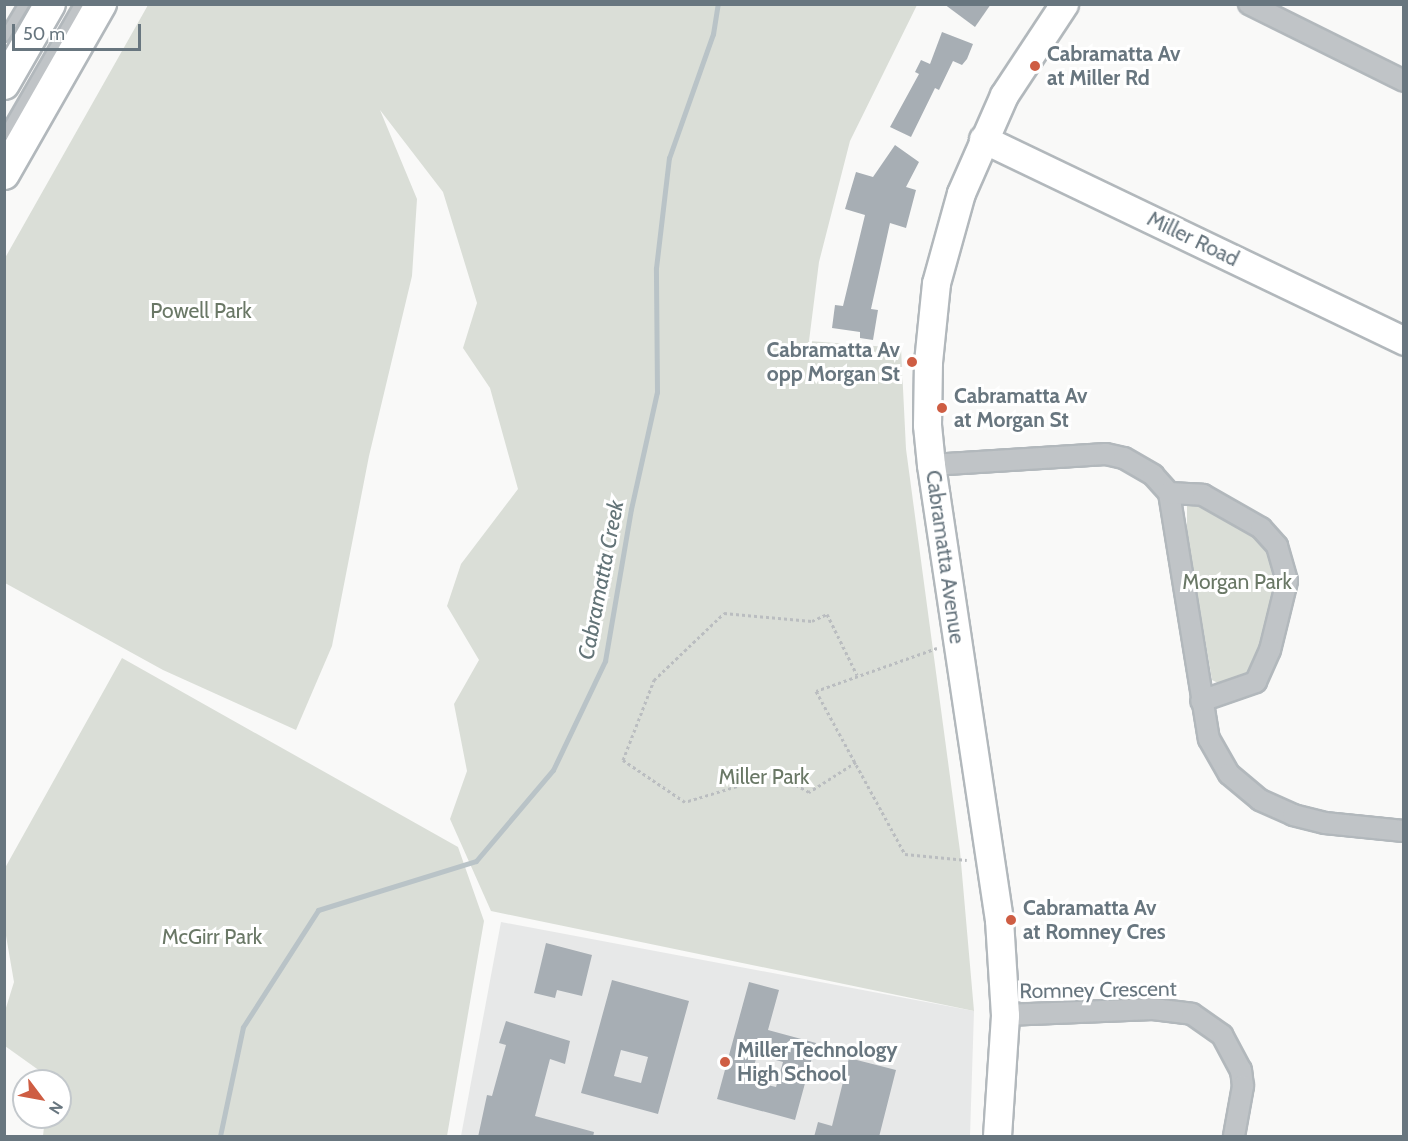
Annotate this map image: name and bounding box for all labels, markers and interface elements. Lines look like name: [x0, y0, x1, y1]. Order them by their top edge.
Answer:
scale bar: [15, 12, 144, 50]
text: 50 m: [23, 23, 65, 45]
place label: Cabramatta Av at Miller Rd: [1047, 41, 1180, 91]
marker: Cabramatta Av at Miller Rd: [1028, 59, 1042, 73]
street label: Miller Road: [1143, 206, 1243, 272]
park label: Powell Park: [150, 298, 252, 324]
place label: Cabramatta Av opp Morgan St: [767, 337, 900, 387]
marker: Cabramatta Av opp Morgan St: [905, 355, 919, 369]
place label: Cabramatta Av at Morgan St: [954, 383, 1087, 433]
marker: Cabramatta Av at Morgan St: [935, 401, 949, 415]
street label: Cabramatta Avenue: [920, 469, 970, 645]
water label: Cabramatta Creek: [573, 498, 629, 662]
park label: Morgan Park: [1182, 569, 1292, 595]
park label: Miller Park: [718, 764, 810, 790]
place label: Cabramatta Av at Romney Cres: [1023, 895, 1166, 945]
marker: Cabramatta Av at Romney Cres: [1004, 913, 1018, 927]
park label: McGirr Park: [162, 924, 262, 950]
street label: Romney Crescent: [1019, 976, 1177, 1004]
place label: Miller Technology High School: [737, 1037, 898, 1087]
marker: Miller Technology High School: [718, 1055, 732, 1069]
north arrow: [12, 1069, 72, 1129]
text: N: [45, 1098, 67, 1118]

